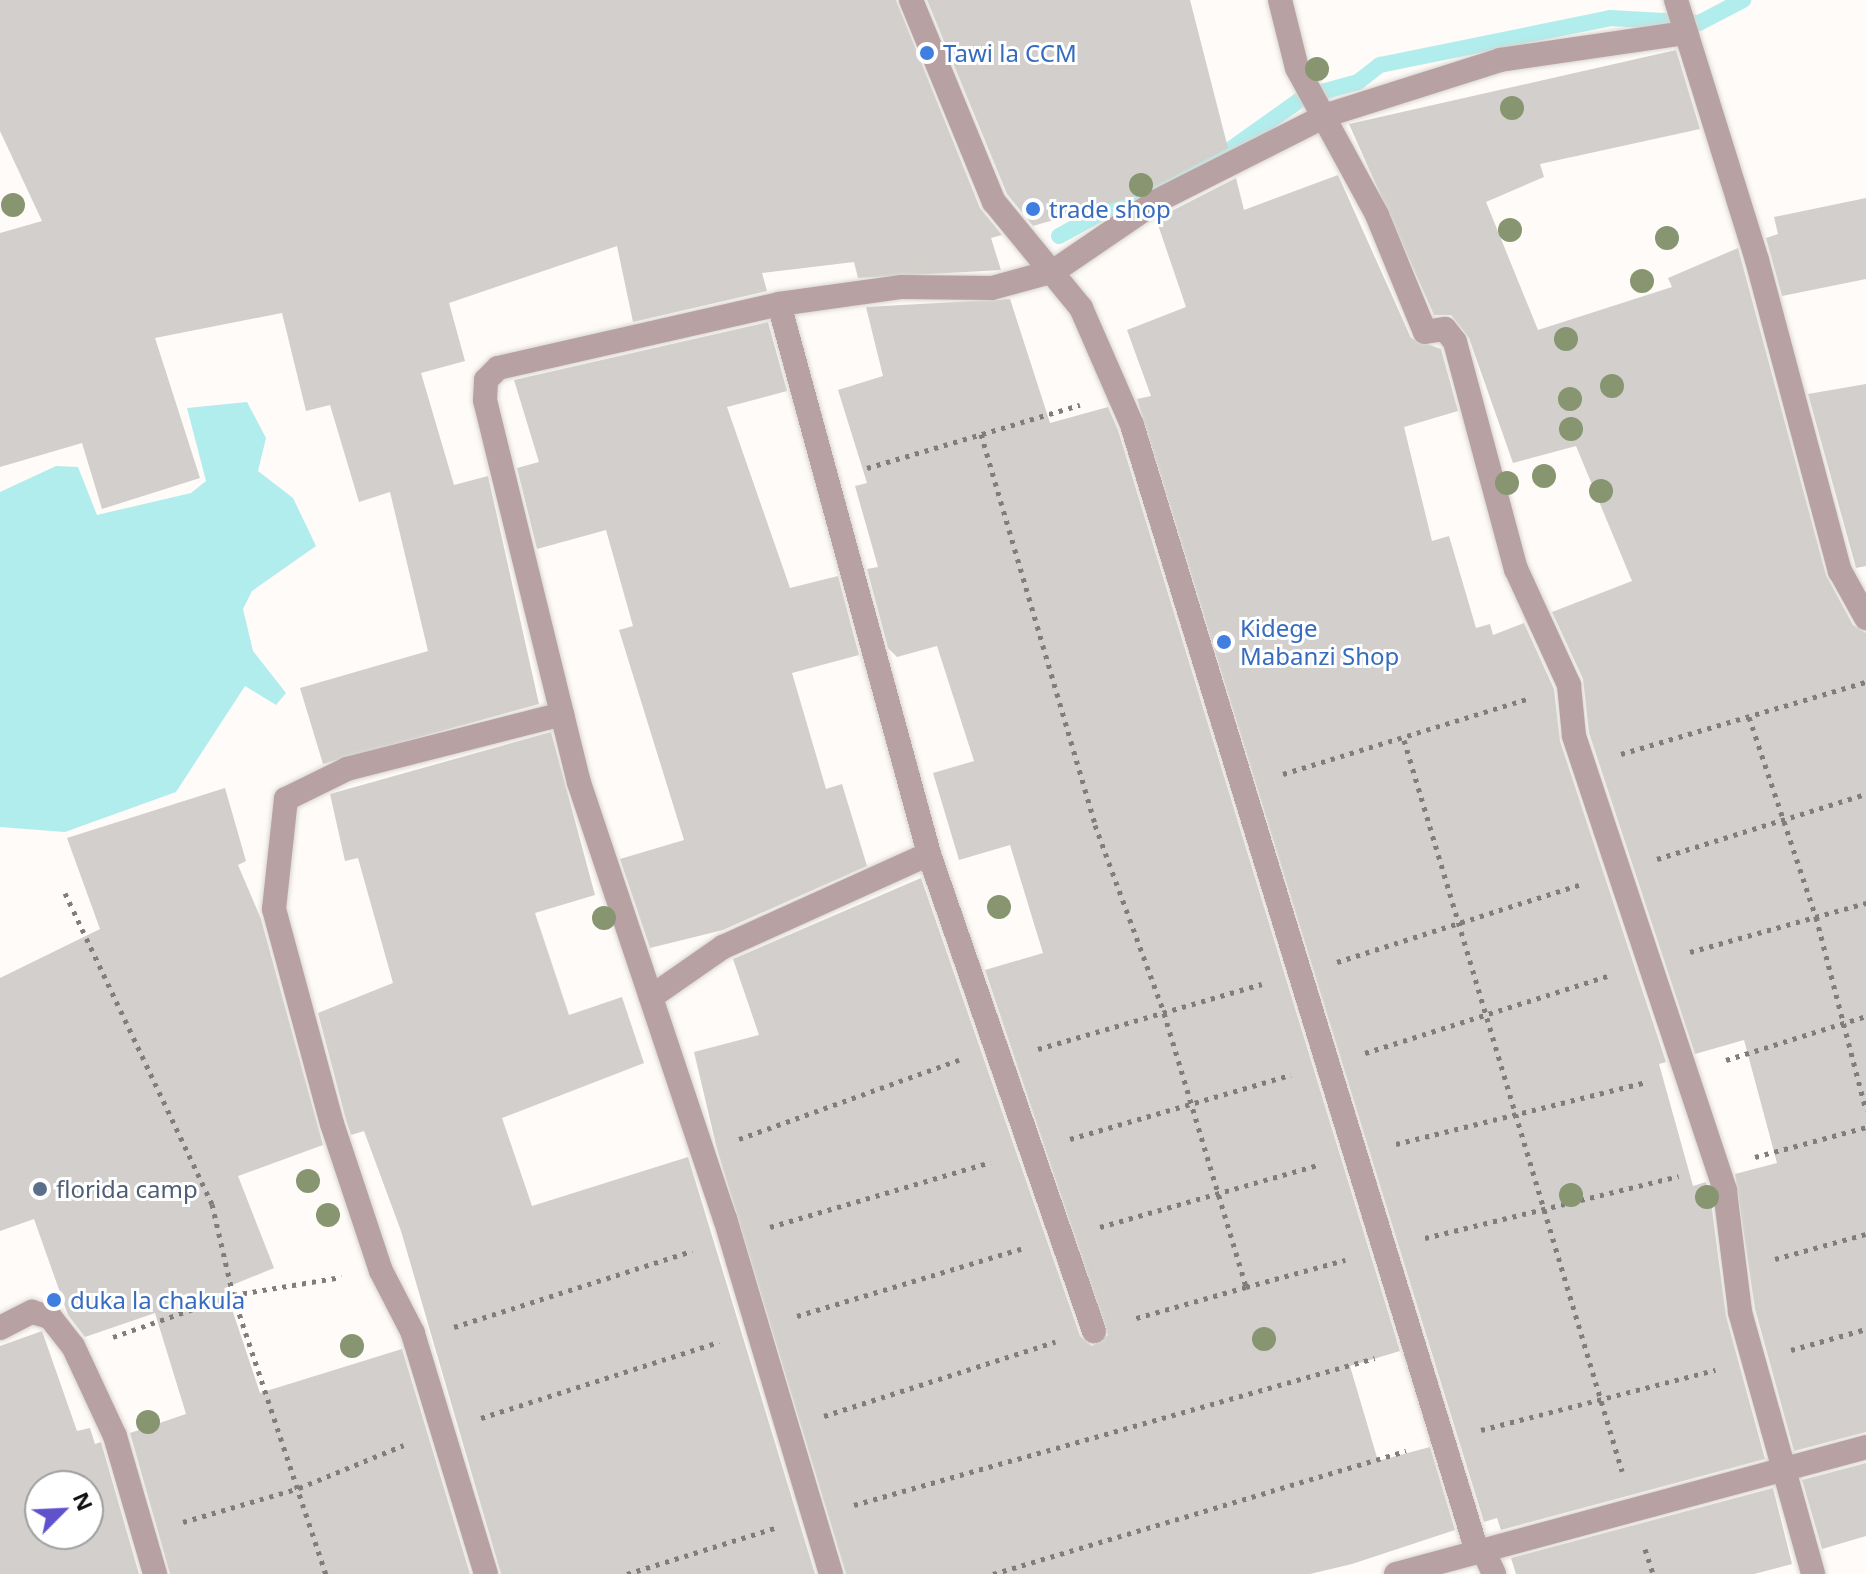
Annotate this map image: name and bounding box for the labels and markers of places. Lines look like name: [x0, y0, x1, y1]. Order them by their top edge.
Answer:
place label: Tawi la CCM: [943, 39, 1077, 67]
marker: Tawi la CCM: [918, 44, 936, 62]
place label: trade shop: [1049, 195, 1171, 223]
marker: trade shop: [1024, 200, 1042, 218]
place label: Kidege Mabanzi Shop: [1240, 614, 1399, 670]
marker: Kidege Mabanzi Shop: [1215, 633, 1233, 651]
place label: florida camp: [56, 1175, 198, 1203]
marker: florida camp: [31, 1180, 49, 1198]
place label: duka la chakula: [70, 1286, 245, 1314]
marker: duka la chakula: [45, 1291, 63, 1309]

